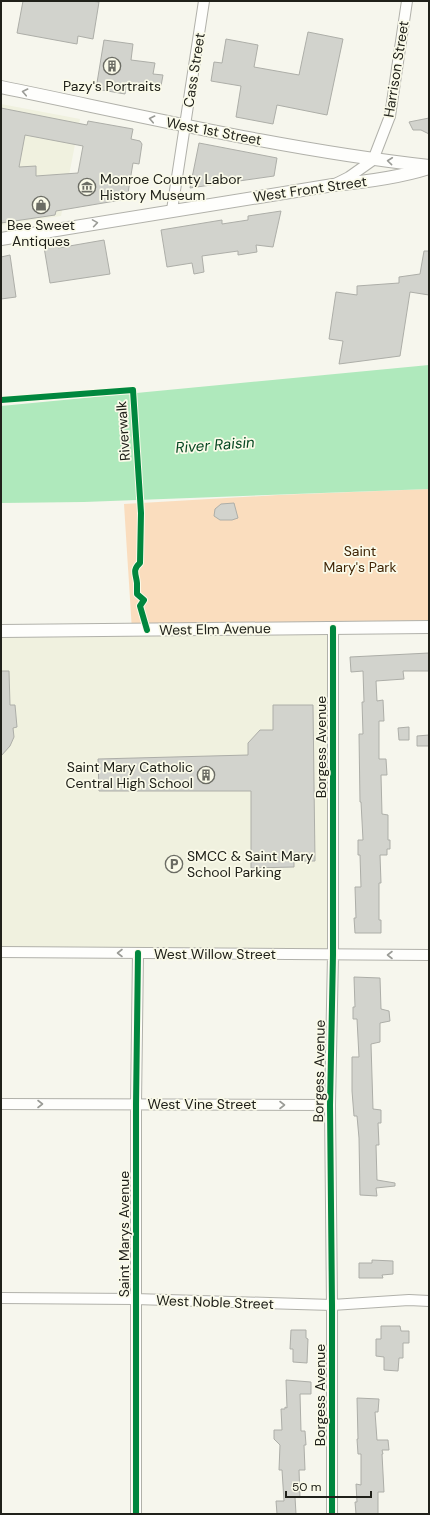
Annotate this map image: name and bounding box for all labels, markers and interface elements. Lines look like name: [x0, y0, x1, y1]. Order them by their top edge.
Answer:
street label: Harrison Street: [379, 19, 413, 119]
street label: Cass Street: [179, 31, 209, 109]
building icon: Pazy's Portraits: [102, 56, 122, 76]
place label: Pazy's Portraits: [63, 77, 161, 95]
one-way arrow: [22, 88, 28, 96]
street label: West 1st Street: [165, 113, 263, 149]
one-way arrow: [149, 115, 155, 123]
one-way arrow: [387, 157, 393, 166]
place label: Monroe County Labor History Museum: [100, 170, 242, 204]
street label: West Front Street: [252, 172, 368, 206]
museum icon: Monroe County Labor History Museum: [77, 177, 97, 197]
shop icon: Bee Sweet Antiques: [31, 195, 51, 215]
place label: Bee Sweet Antiques: [7, 216, 75, 250]
one-way arrow: [92, 219, 98, 228]
street label: Riverwalk: [112, 400, 134, 462]
water label: River Raisin: [175, 432, 256, 458]
park label: Saint Mary's Park: [324, 542, 396, 576]
street label: West Elm Avenue: [159, 619, 271, 639]
street label: Borgess Avenue: [312, 696, 330, 798]
place label: Saint Mary Catholic Central High School: [65, 758, 193, 792]
building icon: Saint Mary Catholic Central High School: [196, 765, 216, 785]
place label: SMCC & Saint Mary School Parking: [187, 847, 314, 881]
parking icon: SMCC & Saint Mary School Parking: [164, 854, 184, 874]
street label: West Willow Street: [154, 945, 276, 963]
one-way arrow: [117, 949, 123, 957]
one-way arrow: [387, 951, 393, 959]
street label: Borgess Avenue: [309, 1020, 329, 1122]
street label: West Vine Street: [148, 1095, 256, 1113]
one-way arrow: [37, 1100, 43, 1108]
one-way arrow: [279, 1101, 285, 1109]
street label: Saint Marys Avenue: [115, 1171, 133, 1297]
street label: West Noble Street: [156, 1291, 274, 1313]
street label: Borgess Avenue: [311, 1344, 329, 1446]
scale bar: [286, 1473, 371, 1499]
text: 50 m: [292, 1479, 321, 1495]

